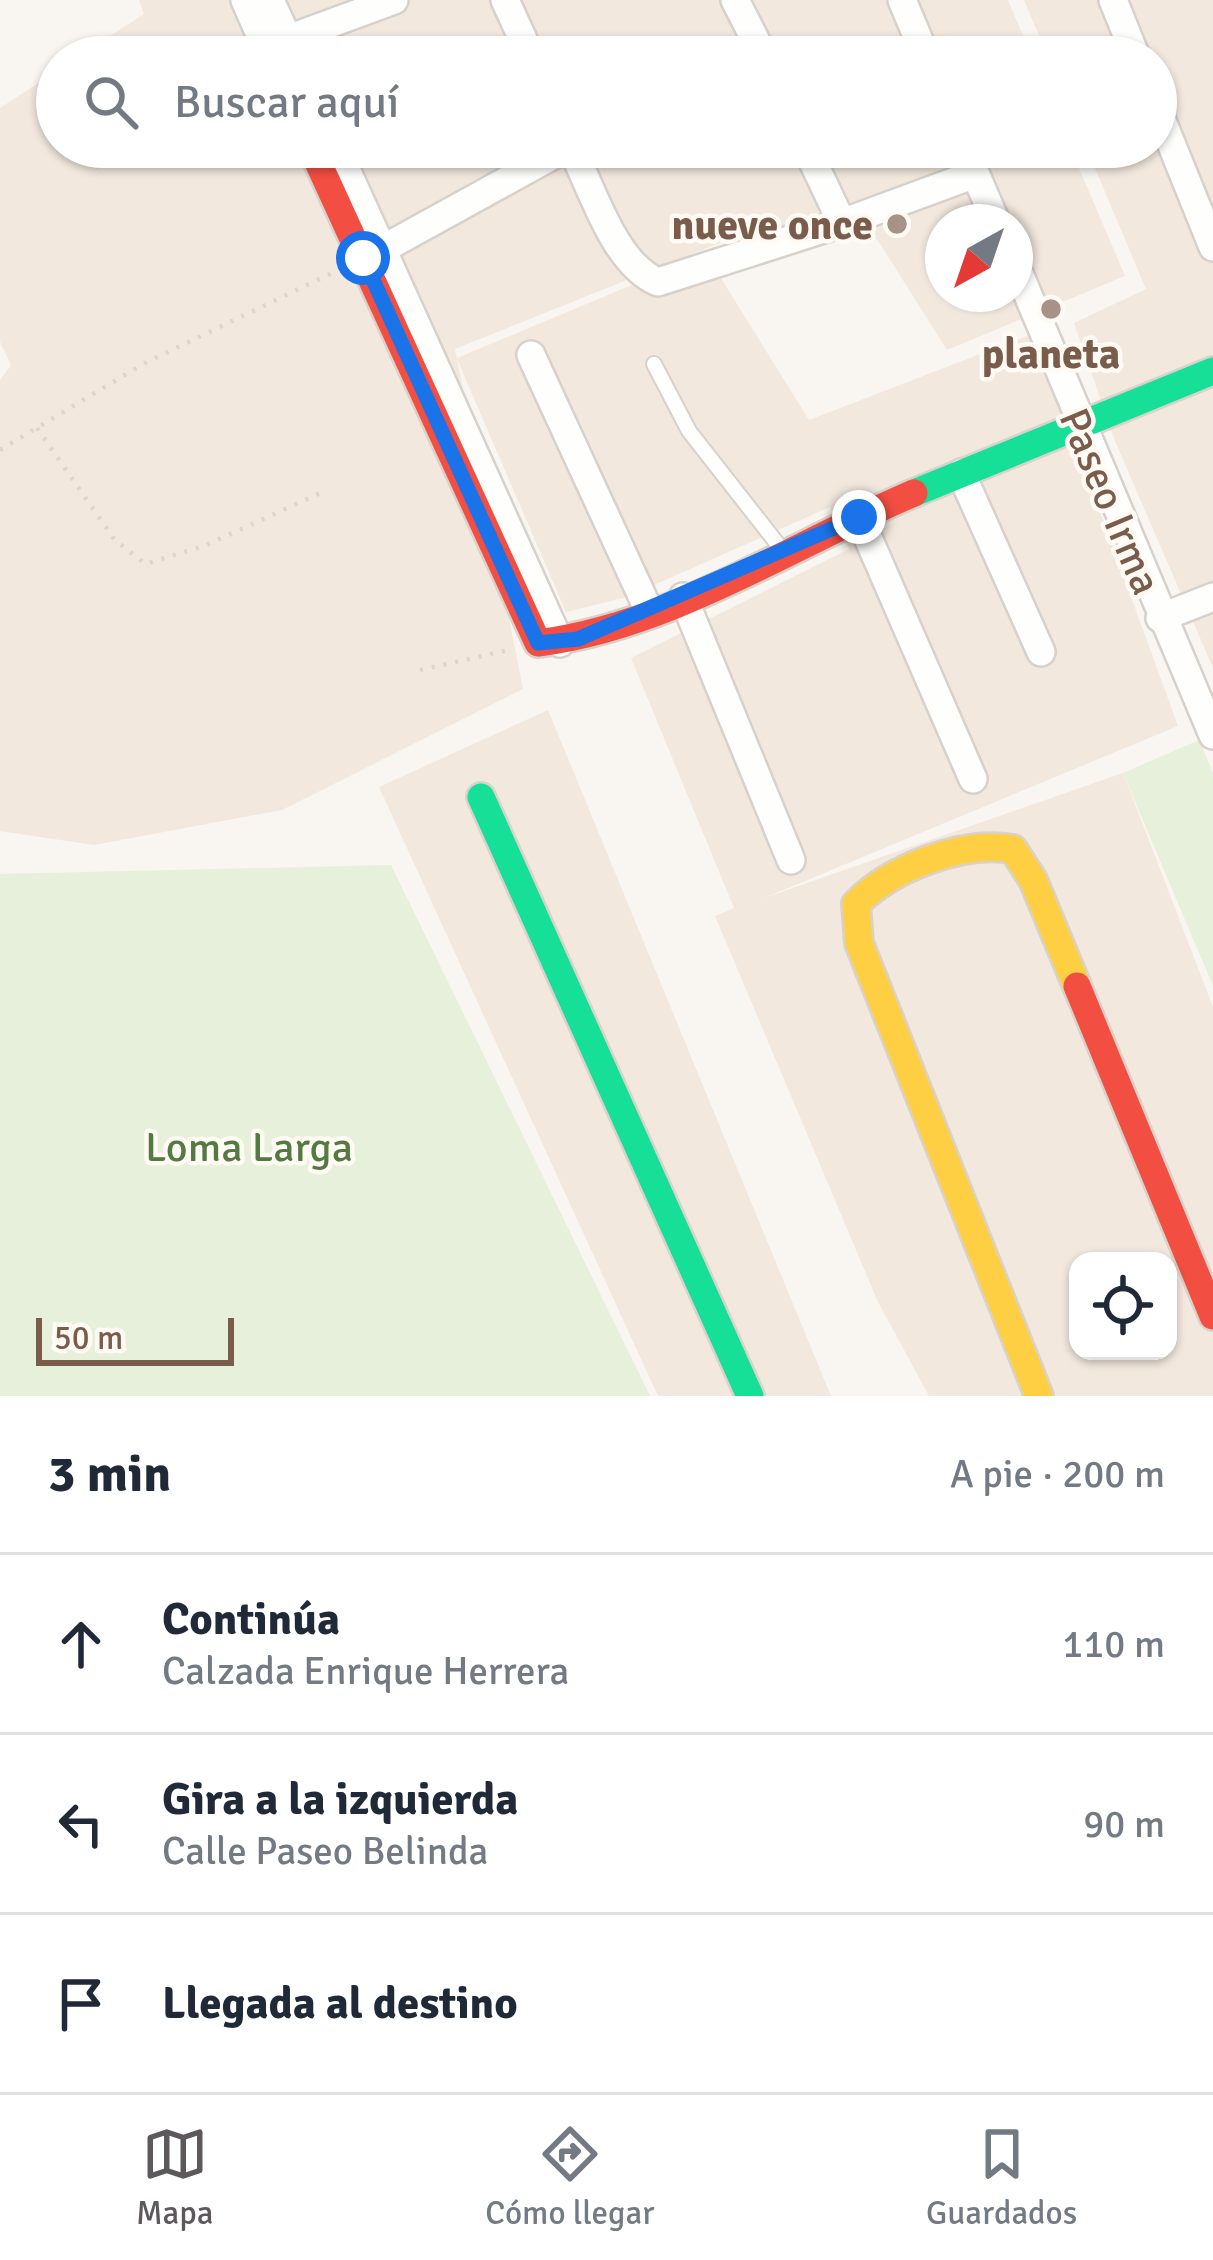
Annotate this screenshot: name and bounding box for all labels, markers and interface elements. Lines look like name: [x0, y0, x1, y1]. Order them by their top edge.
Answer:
search box: [36, 36, 1177, 168]
icon: search: [78, 69, 144, 135]
text: Buscar aquí: [174, 75, 399, 130]
place label: nueve once: [671, 200, 873, 251]
north arrow: [925, 204, 1033, 312]
marker: nueve once: [884, 211, 910, 237]
route start: [336, 231, 390, 285]
marker: planeta: [1038, 296, 1064, 322]
place label: planeta: [982, 329, 1120, 380]
street label: Paseo Irma: [1048, 401, 1172, 602]
route end: [832, 490, 886, 544]
park label: Loma Larga: [145, 1122, 353, 1173]
map controls: [1069, 1252, 1177, 1360]
button: locate: [1069, 1252, 1177, 1360]
scale bar: [36, 1312, 234, 1365]
text: 50 m: [54, 1318, 123, 1359]
text: 3 min: [48, 1443, 171, 1506]
text: A pie · 200 m: [950, 1450, 1165, 1498]
text: Continúa: [162, 1592, 340, 1647]
icon: ahead: [48, 1611, 114, 1677]
text: 110 m: [1062, 1620, 1165, 1668]
text: Calzada Enrique Herrera: [162, 1647, 569, 1695]
text: Gira a la izquierda: [162, 1772, 518, 1827]
icon: left: [48, 1791, 114, 1857]
text: 90 m: [1083, 1800, 1165, 1848]
text: Calle Paseo Belinda: [162, 1827, 488, 1875]
icon: arrive: [48, 1971, 114, 2037]
text: Llegada al destino: [162, 1976, 518, 2031]
tab: Mapa: [136, 2121, 213, 2234]
tab: Cómo llegar: [485, 2121, 654, 2234]
tab: Guardados: [926, 2121, 1077, 2234]

